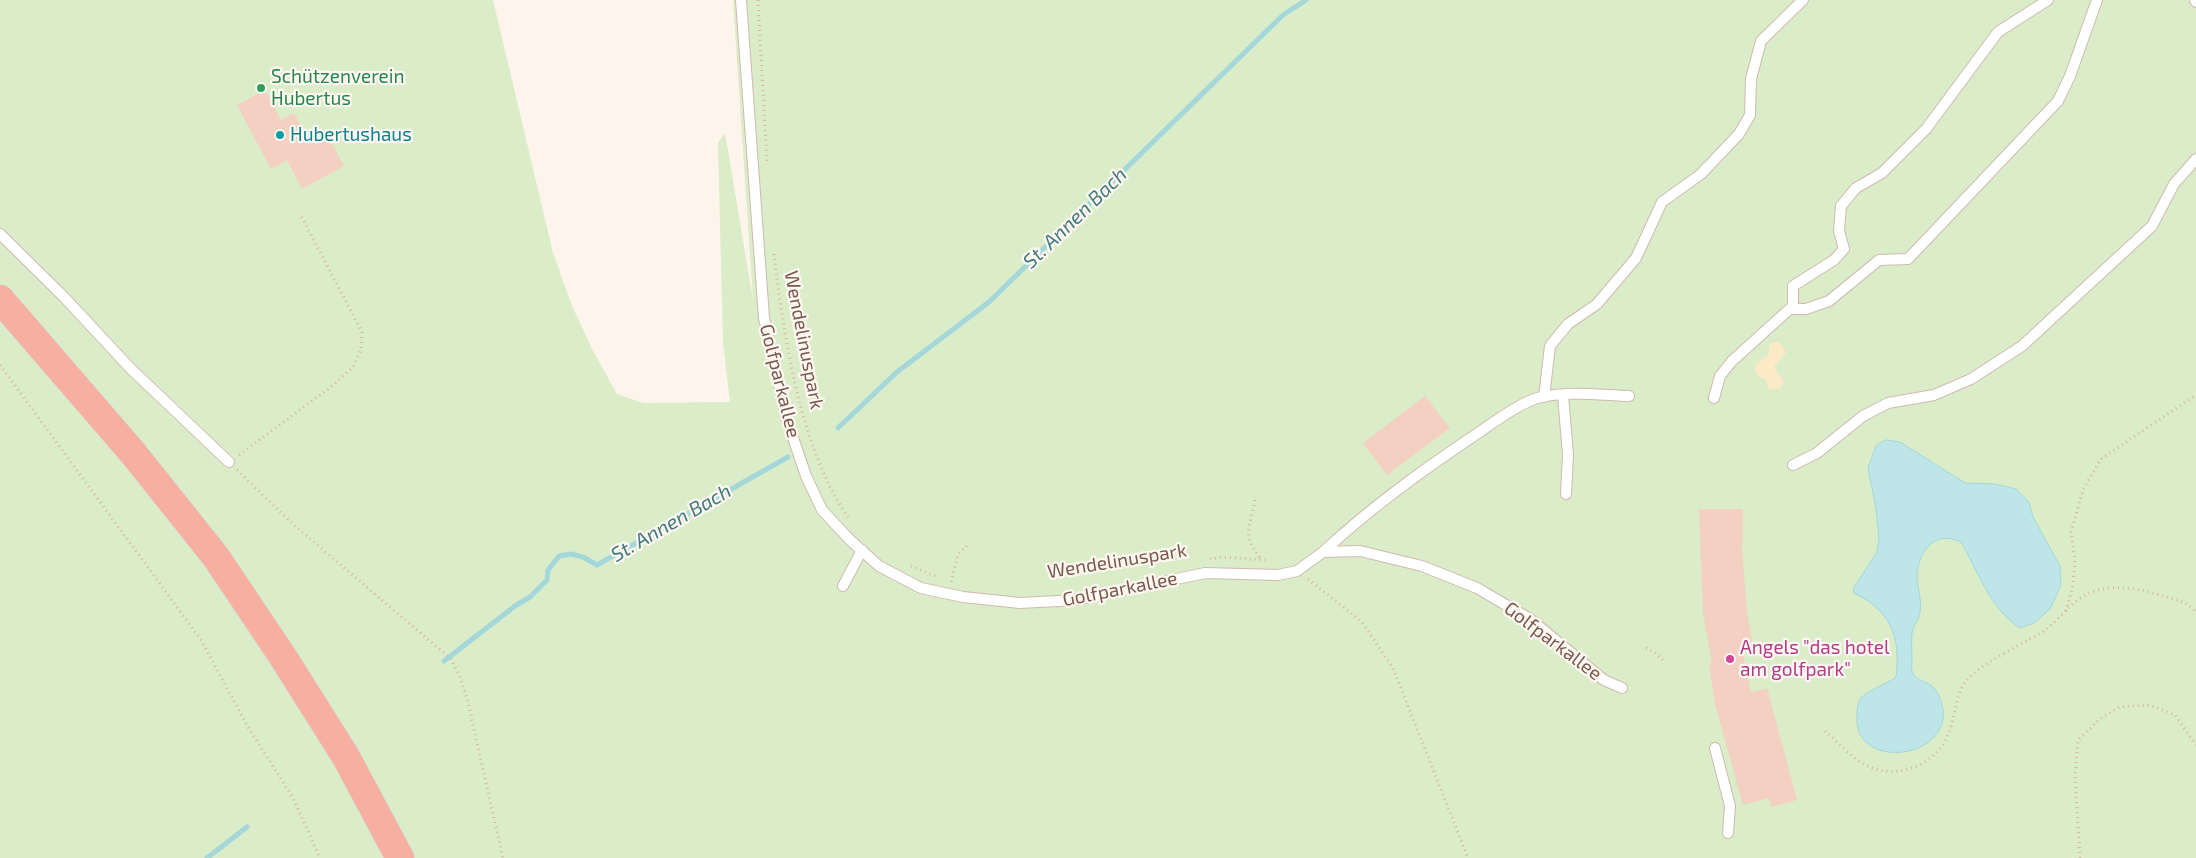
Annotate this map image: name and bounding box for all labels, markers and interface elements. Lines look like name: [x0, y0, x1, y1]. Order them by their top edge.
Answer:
place label: Schützenverein Hubertus: [271, 66, 404, 110]
marker: Schützenverein Hubertus: [255, 82, 267, 94]
place label: Hubertushaus: [290, 124, 412, 146]
marker: Hubertushaus: [274, 129, 286, 141]
water label: St. Annen Bach: [1018, 163, 1132, 273]
street label: Wendelinuspark: [779, 269, 829, 411]
street label: Golfparkallee: [755, 322, 805, 440]
water label: St. Annen Bach: [607, 479, 735, 567]
street label: Wendelinuspark: [1046, 539, 1188, 583]
street label: Golfparkallee: [1061, 567, 1179, 611]
street label: Golfparkallee: [1500, 597, 1606, 685]
place label: Angels "das hotel am golfpark": [1740, 637, 1890, 681]
marker: Angels "das hotel am golfpark": [1724, 653, 1736, 665]

